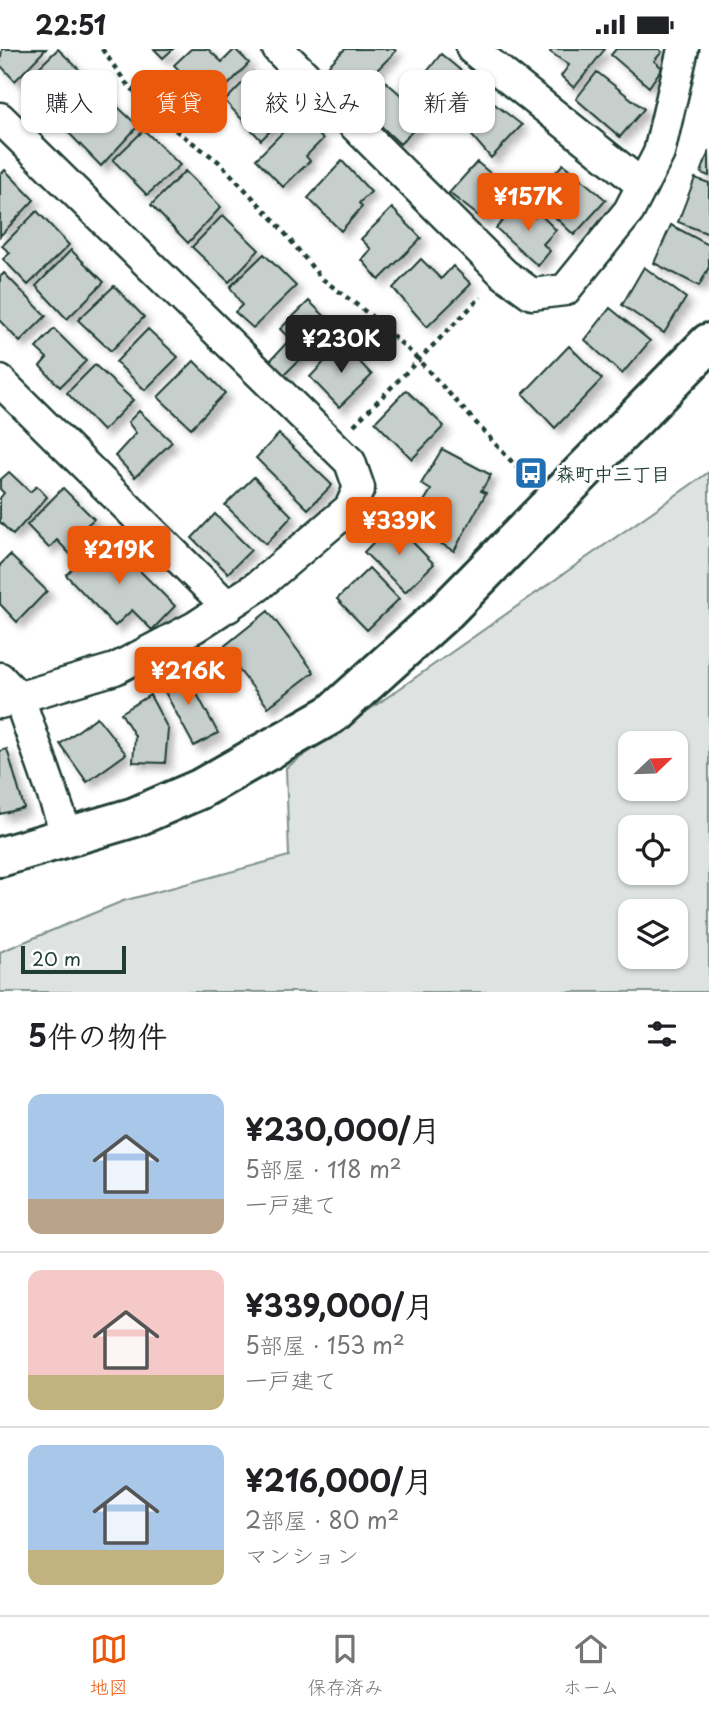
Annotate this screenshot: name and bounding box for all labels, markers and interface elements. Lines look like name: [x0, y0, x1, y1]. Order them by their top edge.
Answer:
text: 22:51: [35, 5, 106, 44]
chip: 購入: [21, 70, 117, 133]
chip: 賃貸: [131, 70, 227, 133]
chip: 絞り込み: [241, 70, 385, 133]
chip: 新着: [399, 70, 495, 133]
pin: ¥157K: [479, 173, 577, 233]
text: ¥157K: [493, 178, 563, 213]
pin: ¥230K: [292, 315, 390, 375]
text: ¥230K: [301, 320, 381, 355]
bus stop icon: 森町中三丁目: [512, 454, 550, 492]
place label: 森町中三丁目: [556, 459, 670, 487]
pin: ¥339K: [350, 497, 448, 557]
text: ¥339K: [362, 502, 436, 537]
pin: ¥219K: [70, 526, 168, 586]
text: ¥219K: [83, 531, 155, 566]
pin: ¥216K: [139, 647, 237, 707]
text: ¥216K: [151, 652, 225, 687]
north arrow: [618, 731, 688, 801]
map controls: [618, 731, 688, 969]
button: locate: [618, 815, 688, 885]
button: layers: [618, 899, 688, 969]
scale bar: [21, 943, 126, 975]
text: 20 m: [32, 944, 81, 972]
text: 5件の物件: [28, 1012, 167, 1057]
icon: filters: [643, 1015, 681, 1053]
text: ¥230,000/月: [245, 1106, 441, 1151]
icon: home: [84, 1122, 168, 1206]
text: 5部屋 · 118 m²: [245, 1151, 402, 1186]
text: 一戸建て: [245, 1186, 337, 1221]
text: ¥339,000/月: [245, 1282, 434, 1327]
icon: home: [84, 1298, 168, 1382]
text: 5部屋 · 153 m²: [245, 1327, 405, 1362]
text: 一戸建て: [245, 1362, 337, 1397]
text: ¥216,000/月: [245, 1457, 433, 1502]
icon: home: [84, 1473, 168, 1557]
text: 2部屋 · 80 m²: [245, 1502, 399, 1537]
text: マンション: [245, 1537, 359, 1572]
tab: 地図: [90, 1630, 128, 1700]
tab: 保存済み: [307, 1630, 383, 1700]
tab: ホーム: [563, 1630, 619, 1700]

